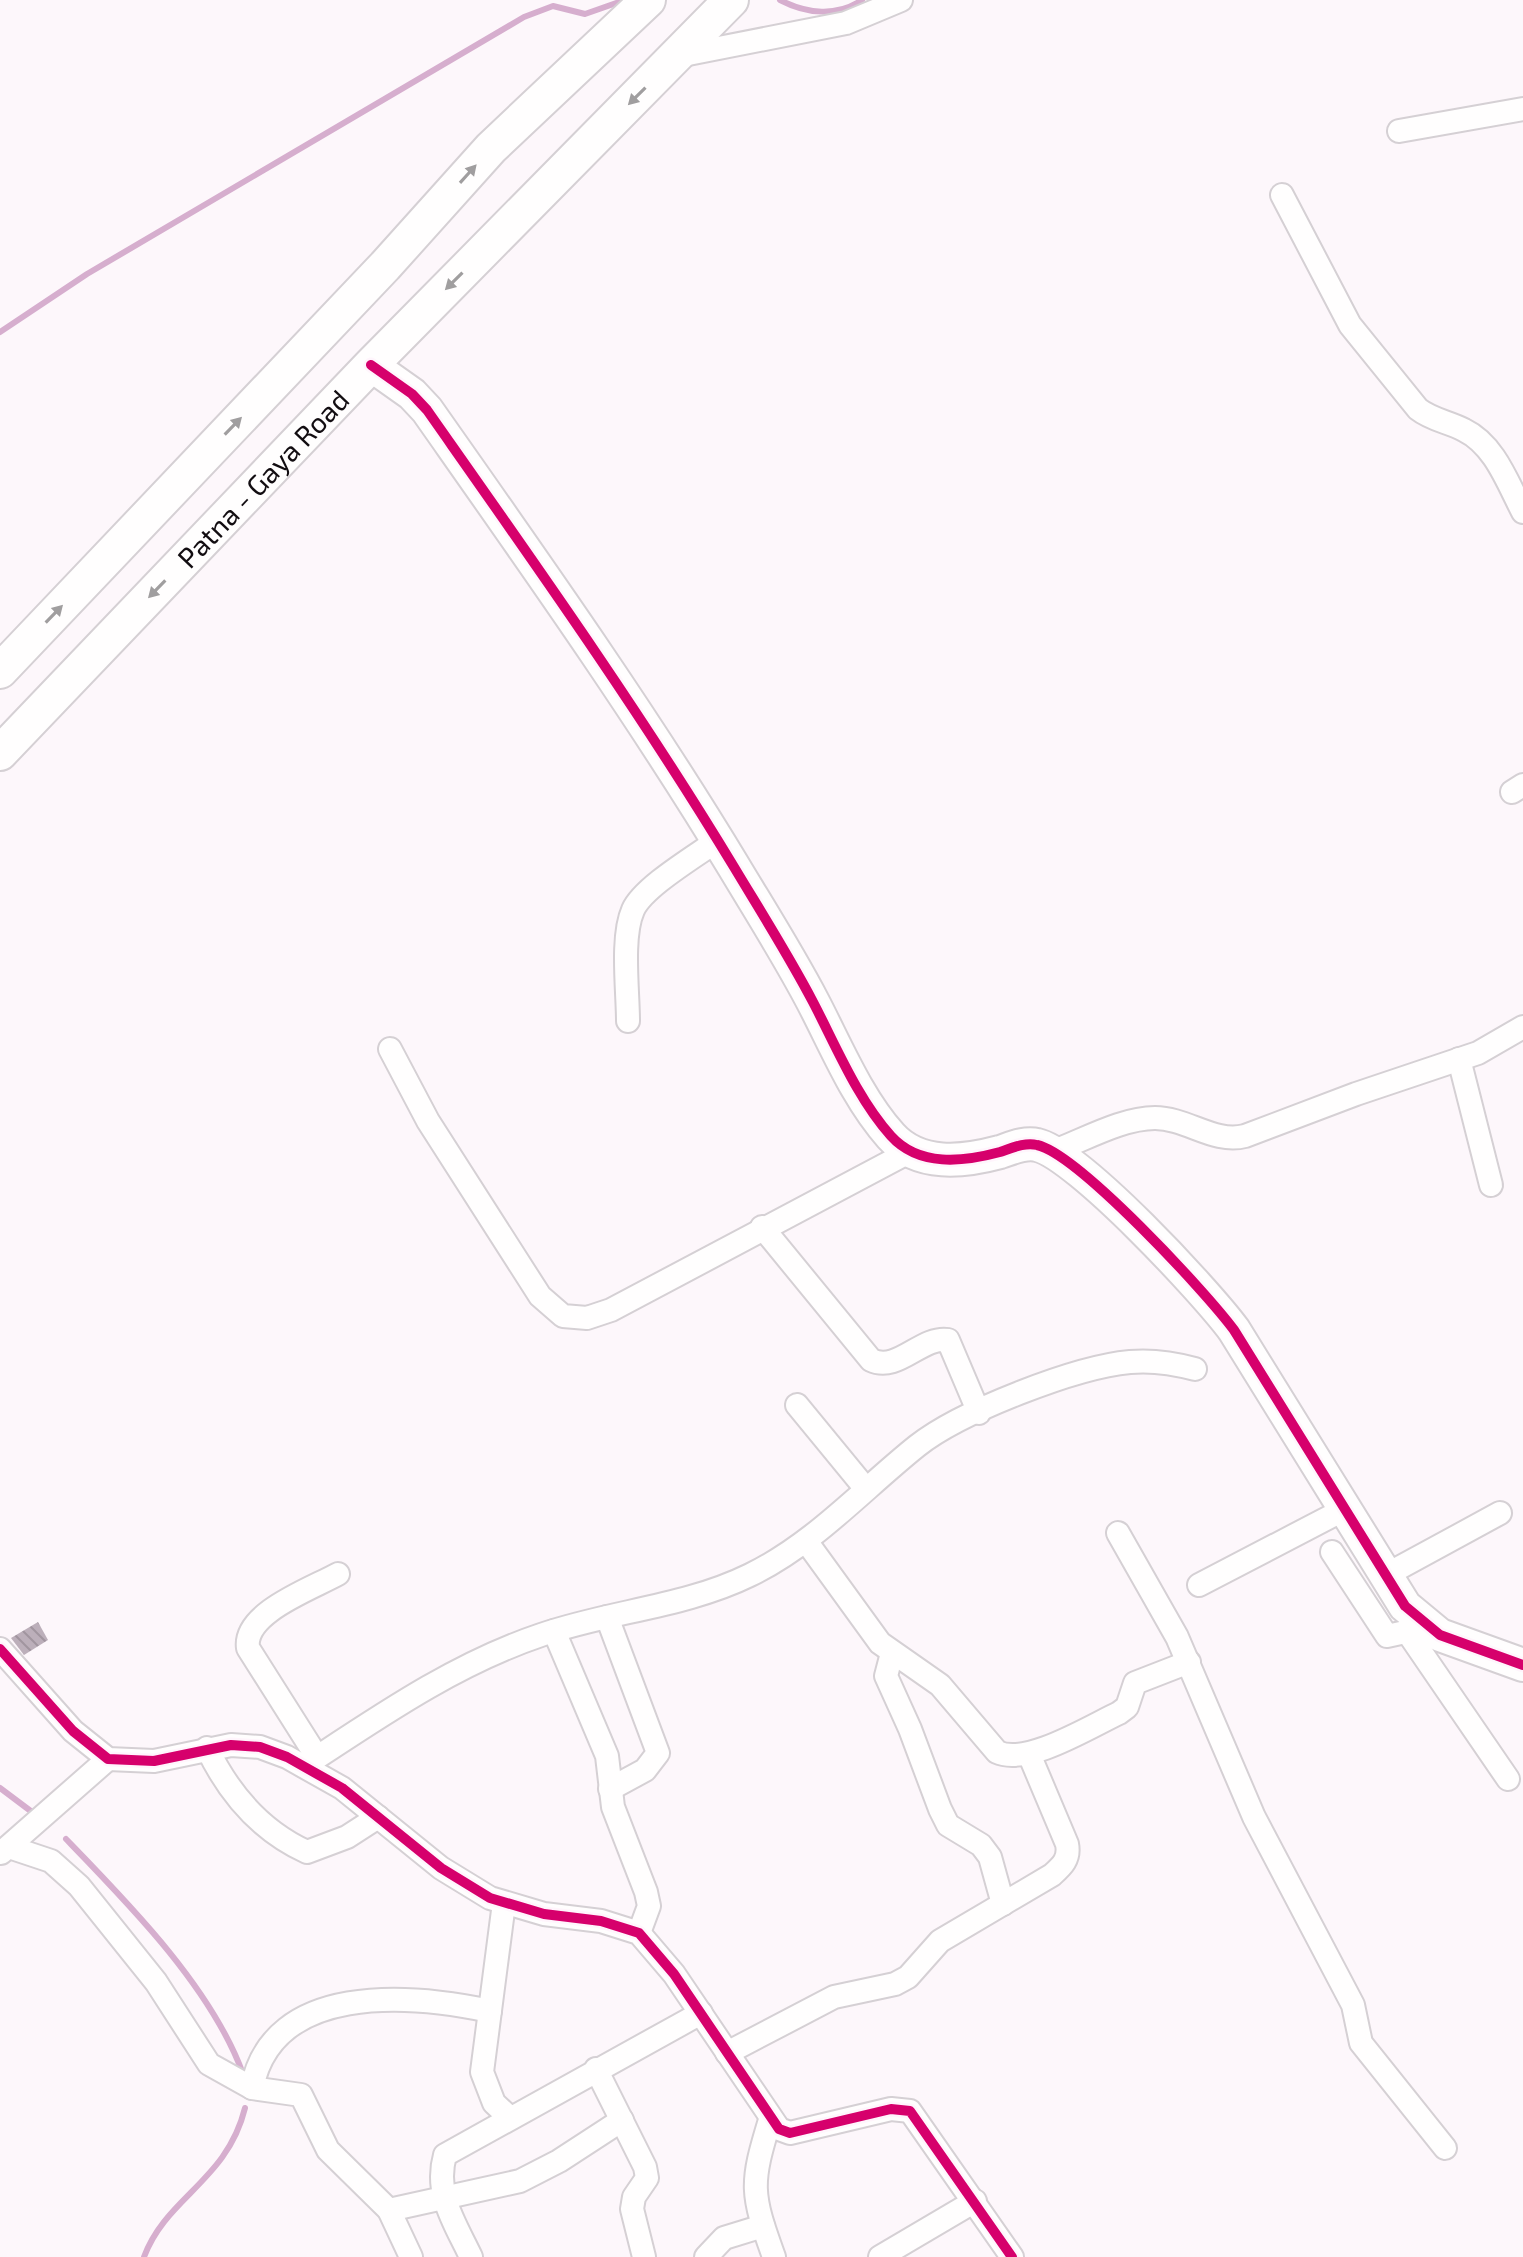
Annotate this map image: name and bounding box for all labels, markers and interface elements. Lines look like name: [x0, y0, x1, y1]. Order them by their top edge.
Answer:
one-way arrow: [628, 86, 647, 105]
one-way arrow: [458, 165, 476, 184]
one-way arrow: [445, 271, 464, 290]
street label: Patna - Gaya Road: [170, 382, 355, 574]
one-way arrow: [223, 417, 242, 436]
one-way arrow: [148, 579, 167, 598]
one-way arrow: [44, 605, 62, 624]

